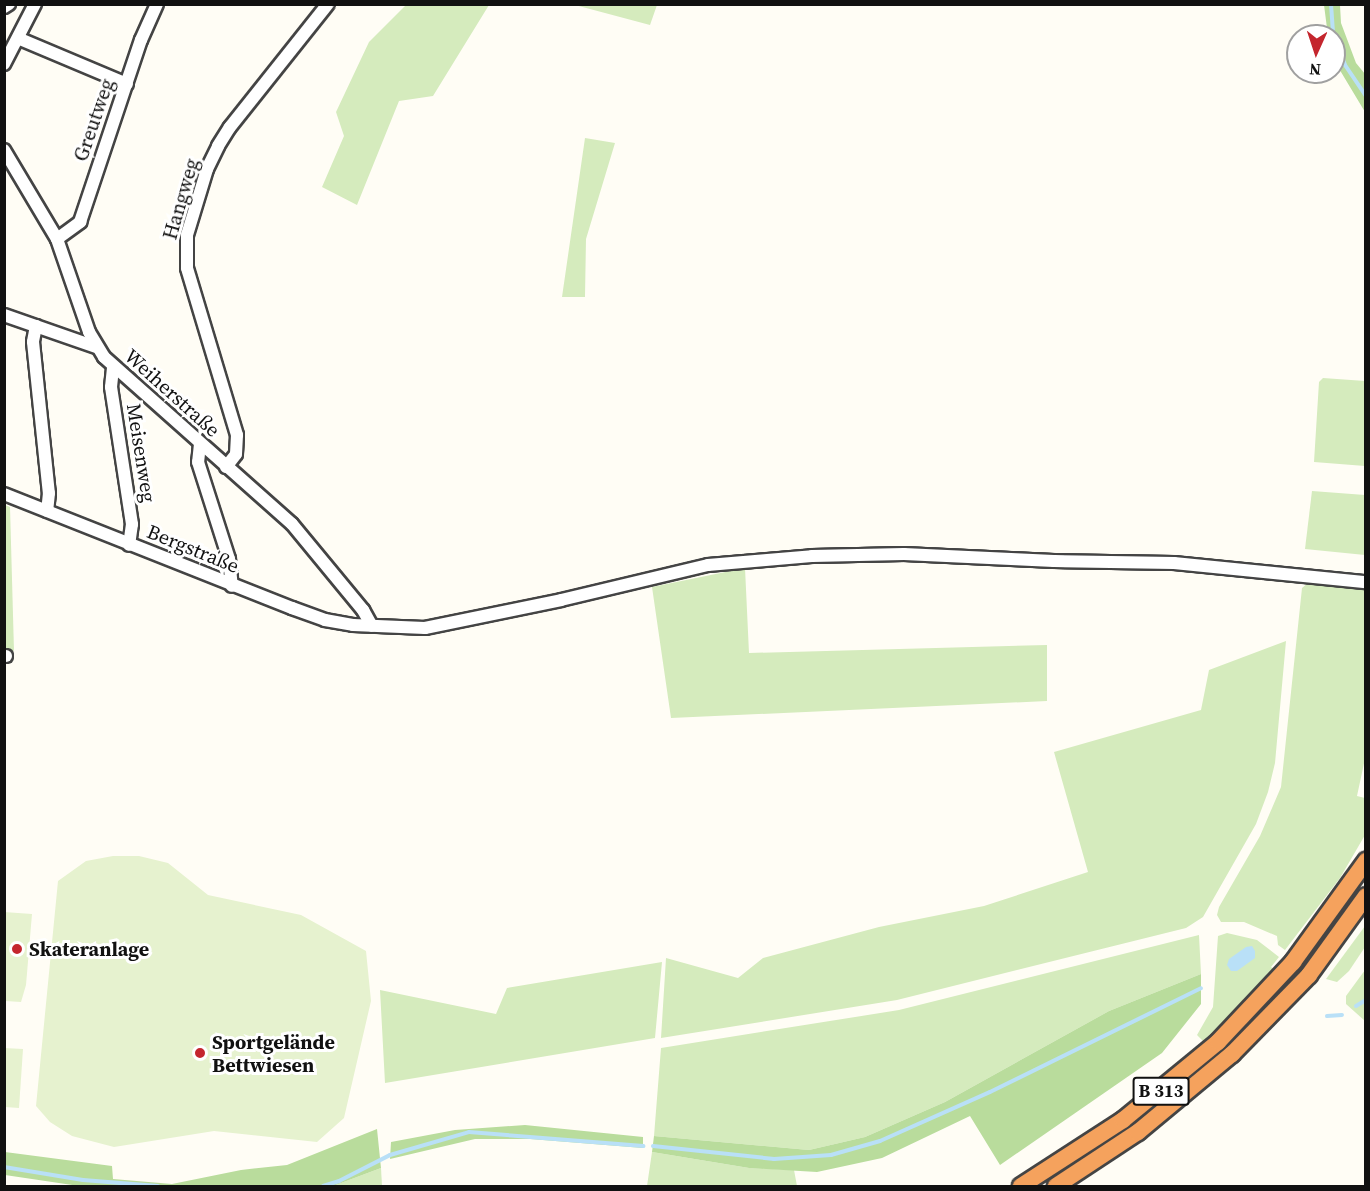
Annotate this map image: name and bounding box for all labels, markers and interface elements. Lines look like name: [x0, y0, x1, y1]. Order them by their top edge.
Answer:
north arrow: [1286, 24, 1346, 84]
text: N: [1309, 59, 1322, 81]
street label: Greutweg: [69, 75, 119, 165]
street label: Hangweg: [158, 156, 204, 242]
street label: Weiherstraße: [119, 344, 225, 442]
street label: Meisenweg: [121, 402, 161, 504]
street label: Bergstraße: [144, 520, 242, 578]
place label: Skateranlage: [29, 937, 149, 961]
marker: Skateranlage: [10, 942, 24, 956]
place label: Sportgelände Bettwiesen: [212, 1030, 335, 1077]
marker: Sportgelände Bettwiesen: [193, 1046, 207, 1060]
road number: B 313: [1132, 1076, 1190, 1106]

